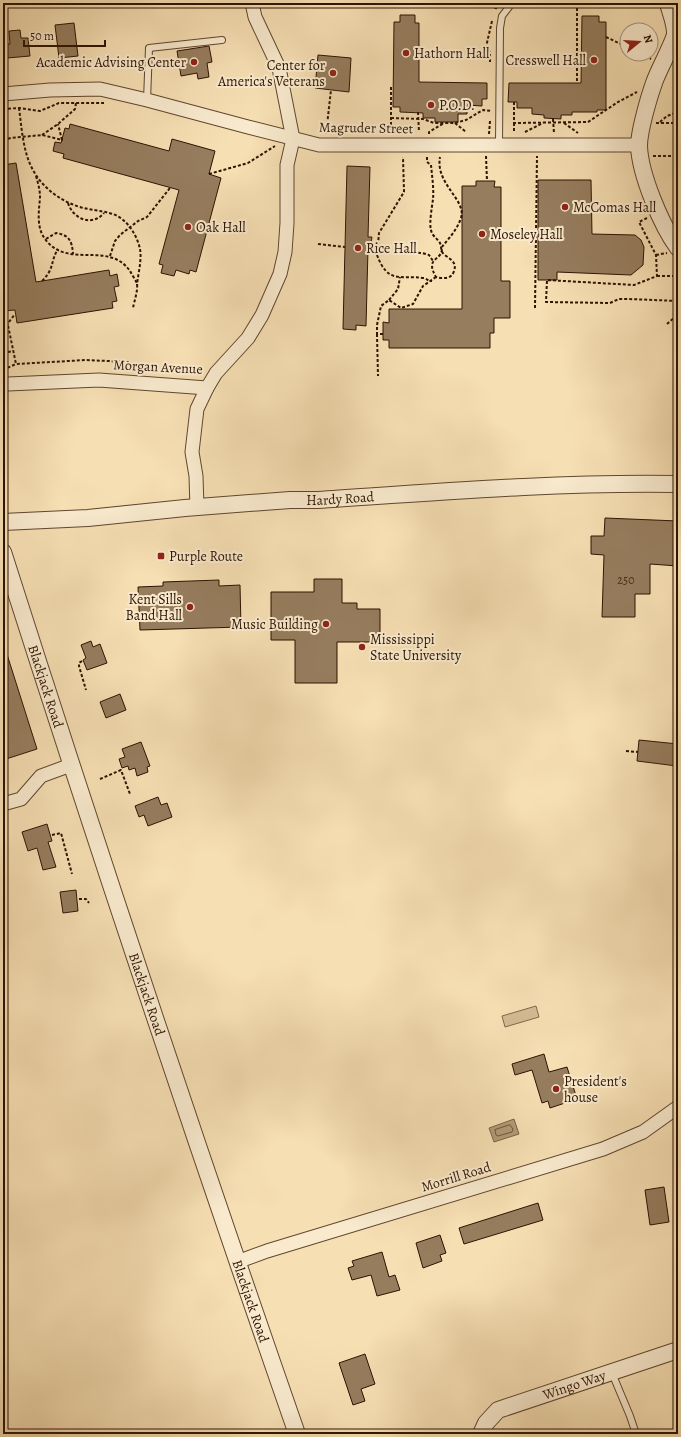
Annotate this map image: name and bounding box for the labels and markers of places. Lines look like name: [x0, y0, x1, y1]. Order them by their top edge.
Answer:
place label: Hathorn Hall: [414, 44, 490, 63]
marker: Hathorn Hall: [401, 48, 411, 58]
place label: Cresswell Hall: [506, 51, 587, 70]
place label: Academic Advising Center: [35, 53, 187, 72]
marker: Cresswell Hall: [589, 55, 599, 65]
place label: Center for America's Veterans: [217, 56, 326, 91]
marker: Academic Advising Center: [189, 57, 199, 67]
marker: Center for America's Veterans: [328, 68, 338, 78]
place label: P.O.D.: [439, 96, 475, 115]
marker: P.O.D.: [426, 100, 436, 110]
place label: McComas Hall: [573, 198, 657, 217]
marker: McComas Hall: [560, 202, 570, 212]
place label: Oak Hall: [196, 218, 246, 237]
marker: Oak Hall: [183, 222, 193, 232]
place label: Moseley Hall: [490, 225, 563, 244]
marker: Moseley Hall: [477, 229, 487, 239]
place label: Rice Hall: [366, 239, 417, 258]
marker: Rice Hall: [353, 243, 363, 253]
place label: Purple Route: [169, 547, 243, 566]
marker: Purple Route: [156, 551, 166, 561]
place label: Kent Sills Band Hall: [126, 590, 183, 625]
marker: Kent Sills Band Hall: [185, 602, 195, 612]
place label: Music Building: [231, 615, 318, 634]
marker: Music Building: [321, 619, 331, 629]
place label: Mississippi State University: [370, 630, 462, 665]
marker: Mississippi State University: [357, 642, 367, 652]
place label: President's house: [564, 1072, 627, 1107]
marker: President's house: [551, 1084, 561, 1094]

